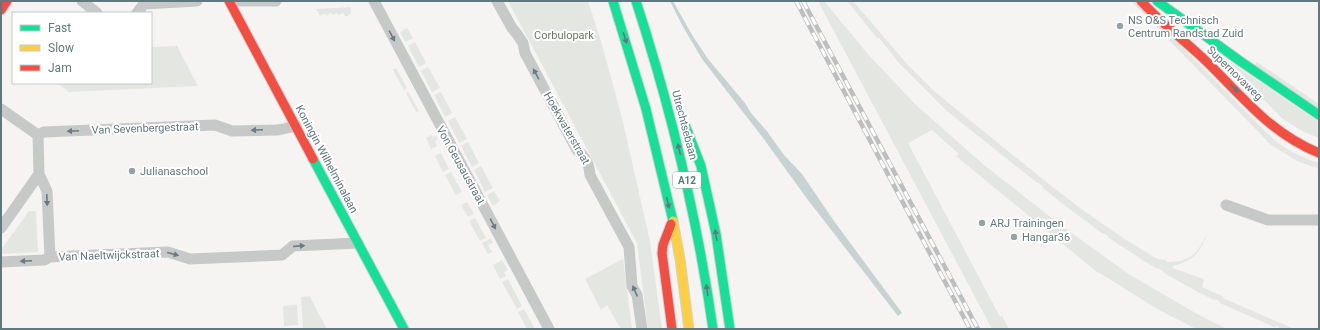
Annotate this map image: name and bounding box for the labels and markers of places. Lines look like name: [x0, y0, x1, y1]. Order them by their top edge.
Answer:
place label: NS O&S Technisch Centrum Randstad Zuid: [1128, 14, 1244, 40]
marker: NS O&S Technisch Centrum Randstad Zuid: [1115, 21, 1125, 31]
place label: Julianaschool: [140, 165, 208, 178]
marker: Julianaschool: [127, 166, 137, 176]
place label: ARJ Trainingen: [990, 217, 1064, 230]
marker: ARJ Trainingen: [977, 218, 987, 228]
place label: Hangar36: [1022, 231, 1070, 244]
marker: Hangar36: [1009, 232, 1019, 242]

